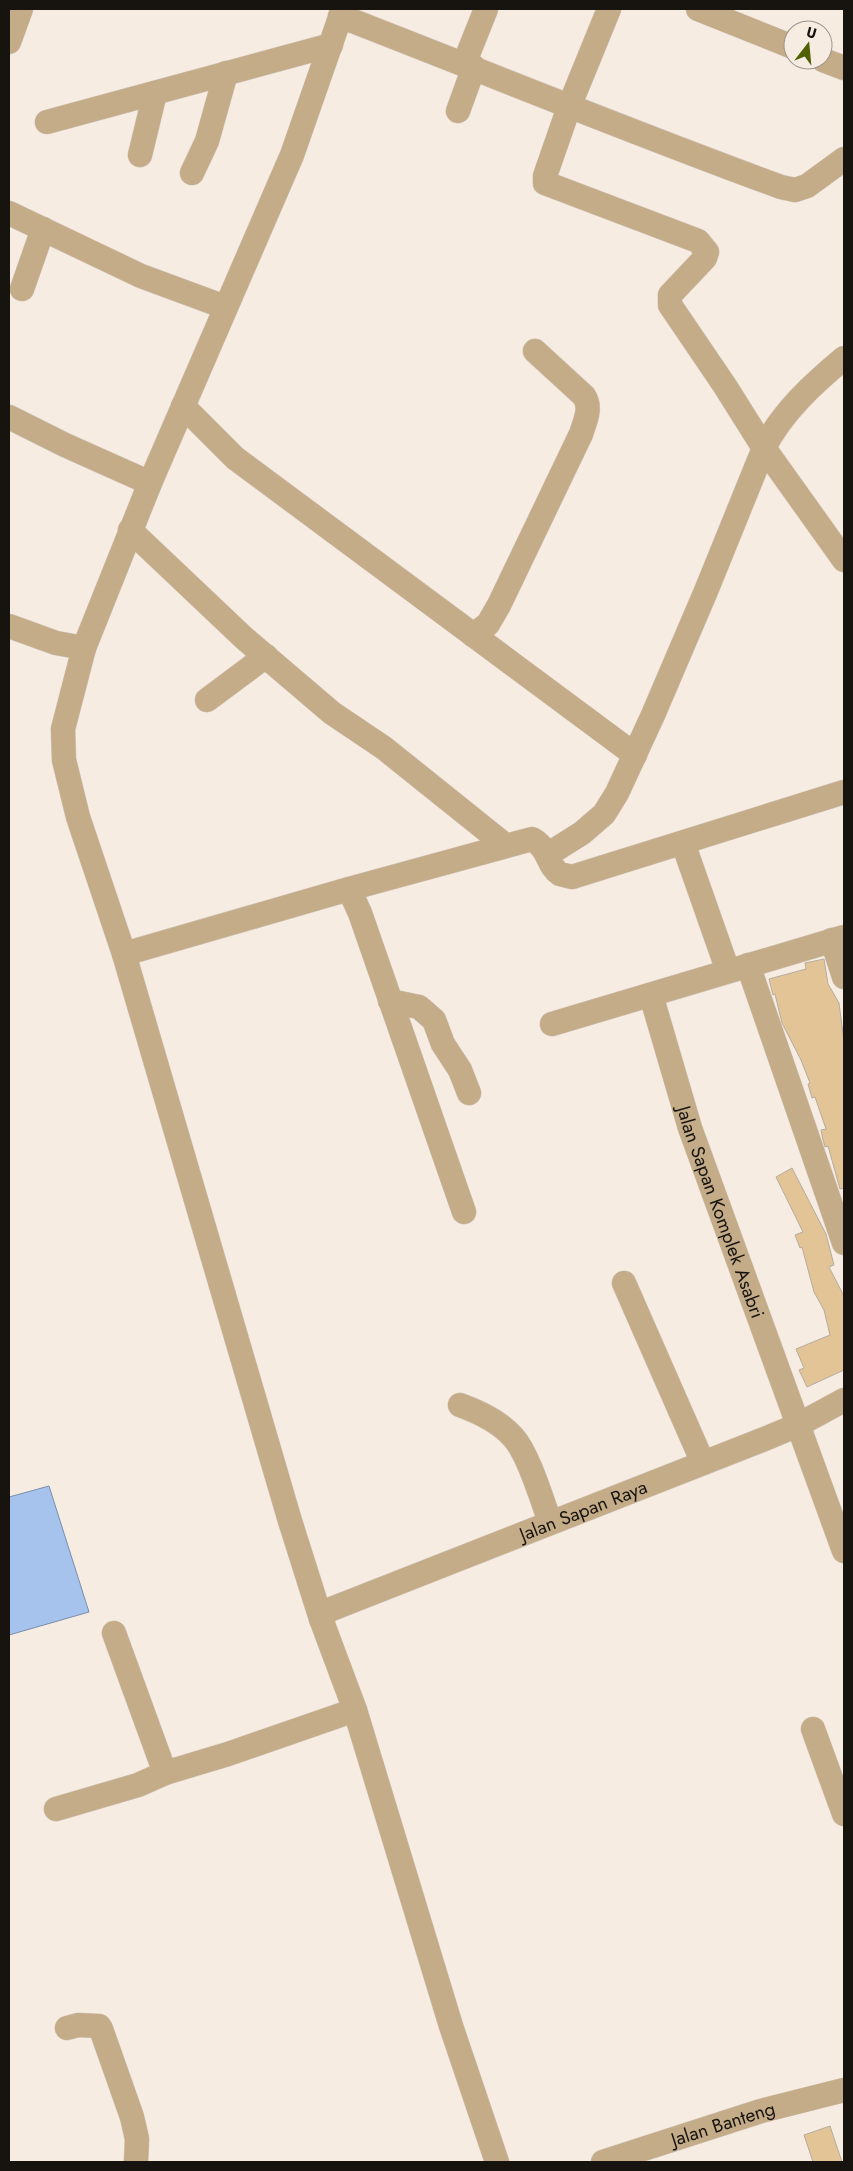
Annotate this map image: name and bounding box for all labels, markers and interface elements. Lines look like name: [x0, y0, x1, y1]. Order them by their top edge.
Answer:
north arrow: [783, 20, 833, 70]
text: U: [804, 22, 819, 43]
street label: Jalan Sapan Komplek Asabri: [669, 1100, 771, 1322]
street label: Jalan Sapan Raya: [513, 1473, 651, 1549]
street label: Jalan Banteng: [665, 2095, 778, 2154]

